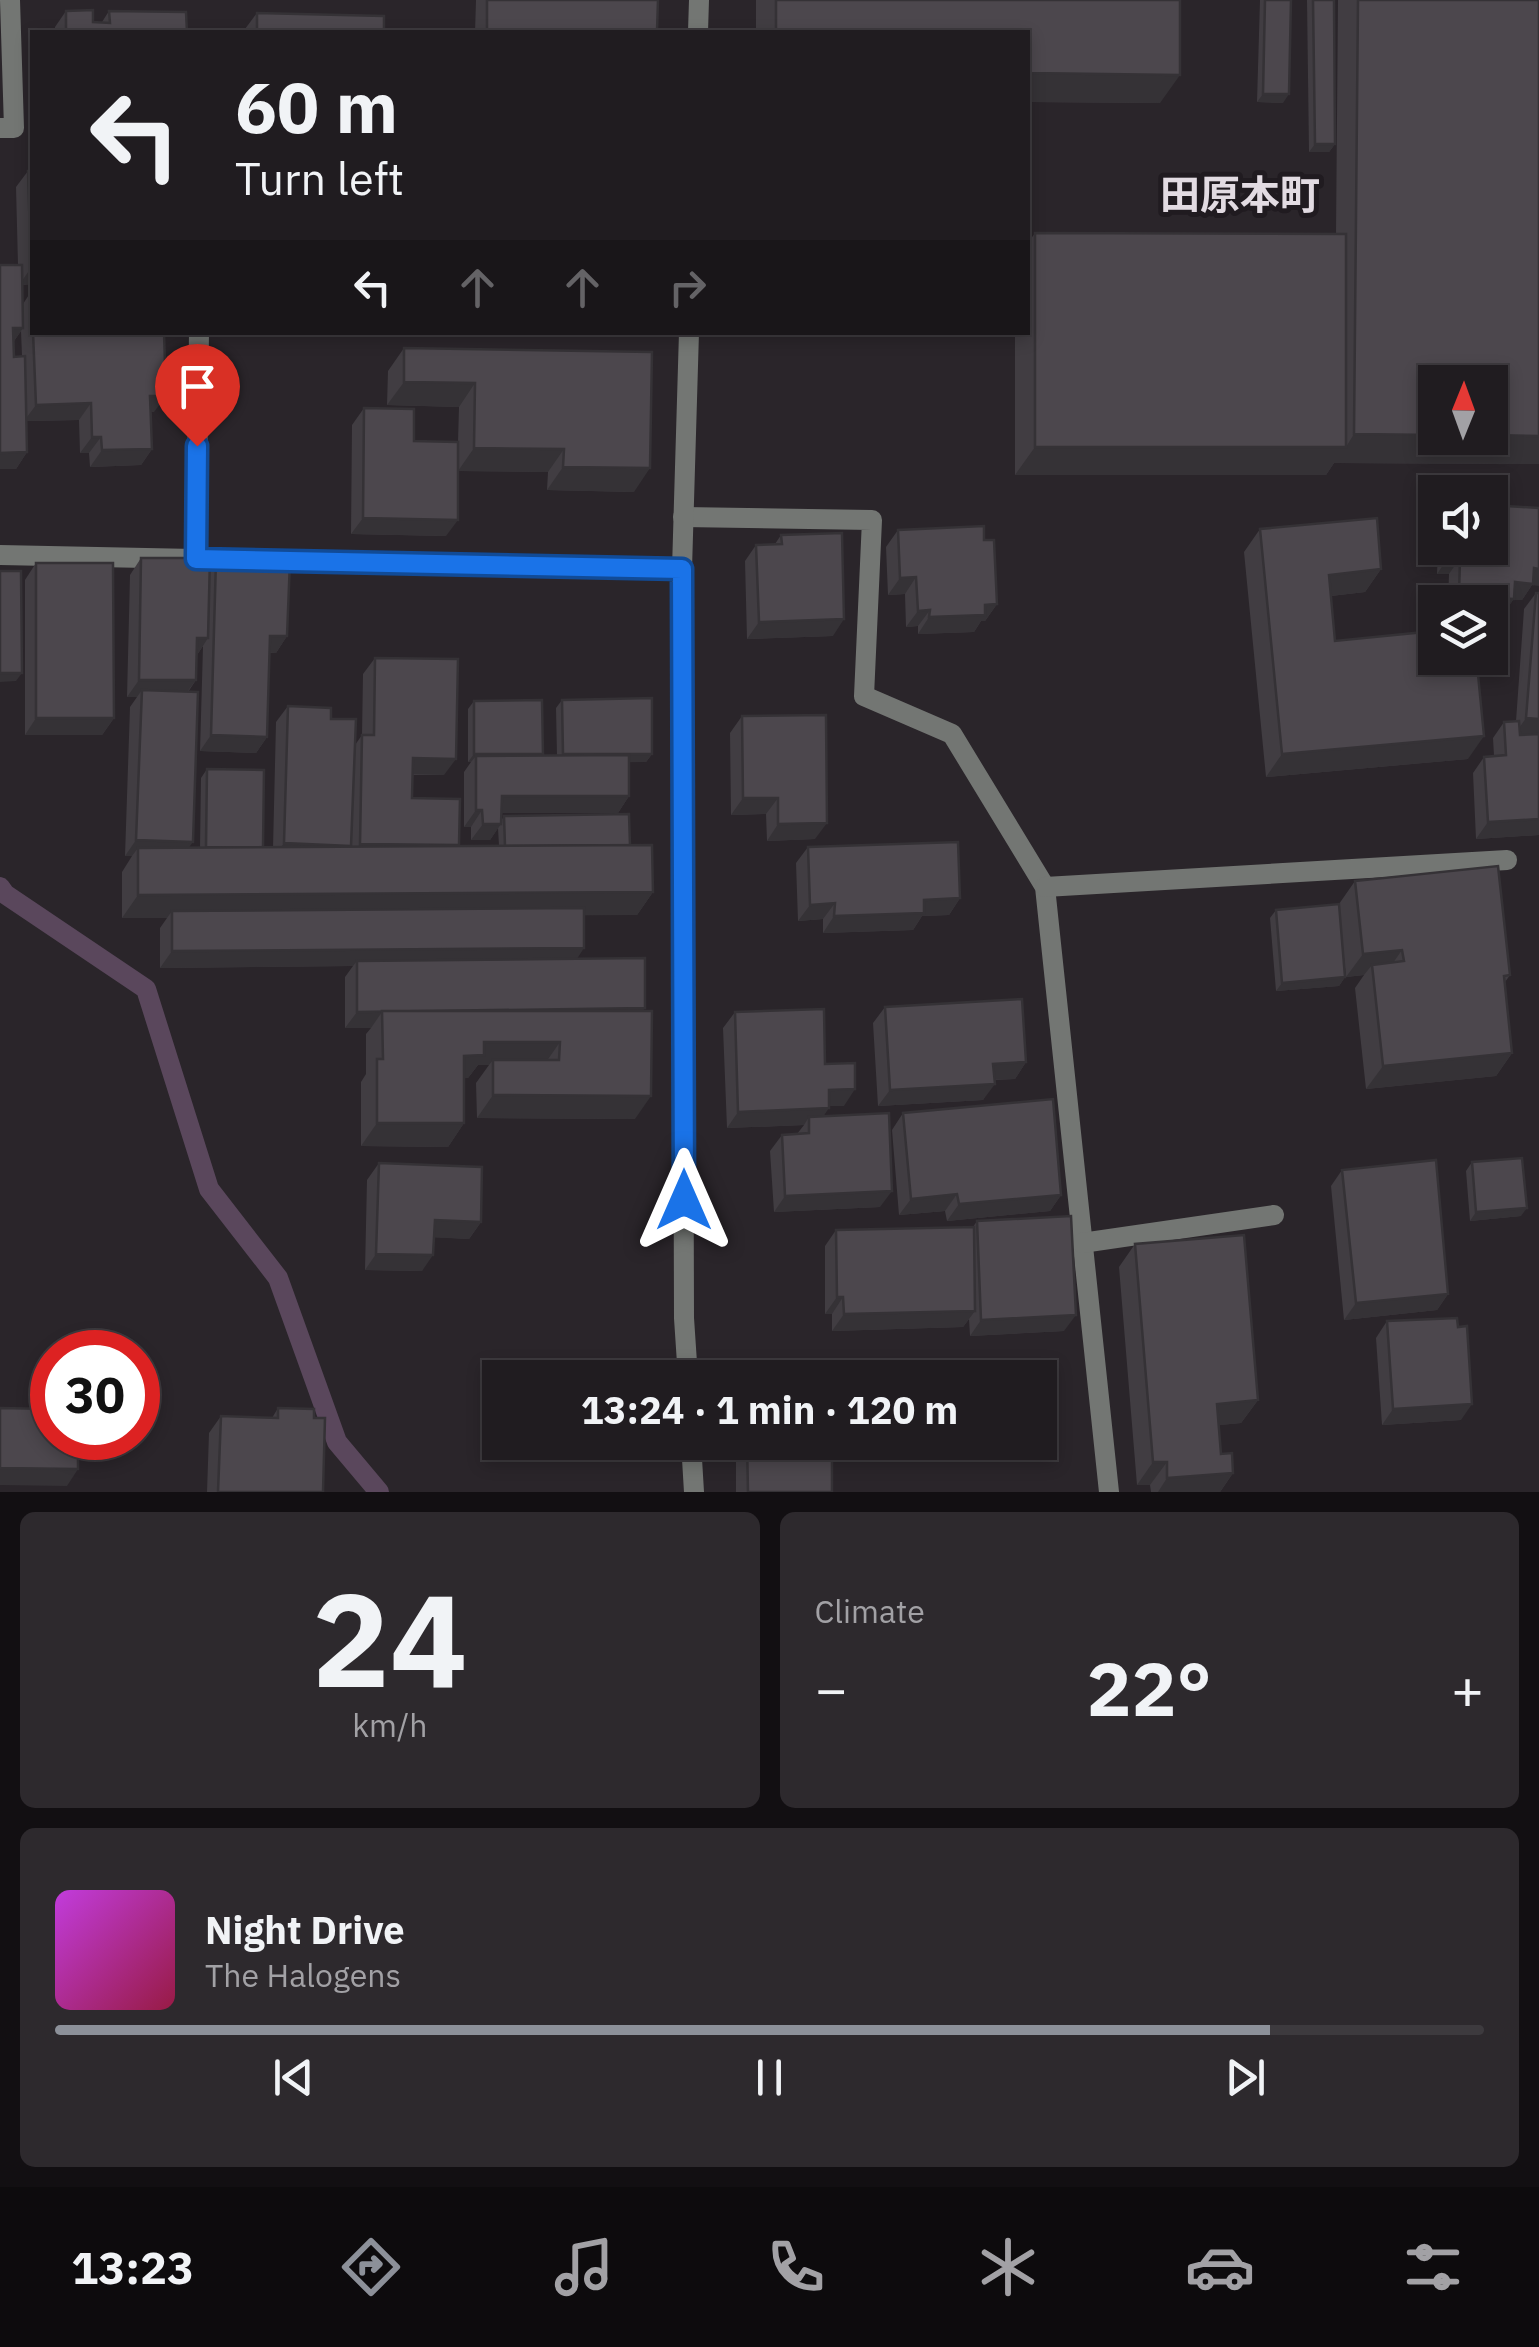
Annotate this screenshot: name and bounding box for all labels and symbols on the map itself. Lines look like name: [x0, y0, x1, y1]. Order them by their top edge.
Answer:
district label: 田原本町: [1160, 168, 1320, 220]
pin: [155, 344, 240, 447]
north arrow: [1418, 365, 1508, 455]
position arrow: [632, 1148, 736, 1252]
speed limit sign: 30: [30, 1330, 160, 1460]

